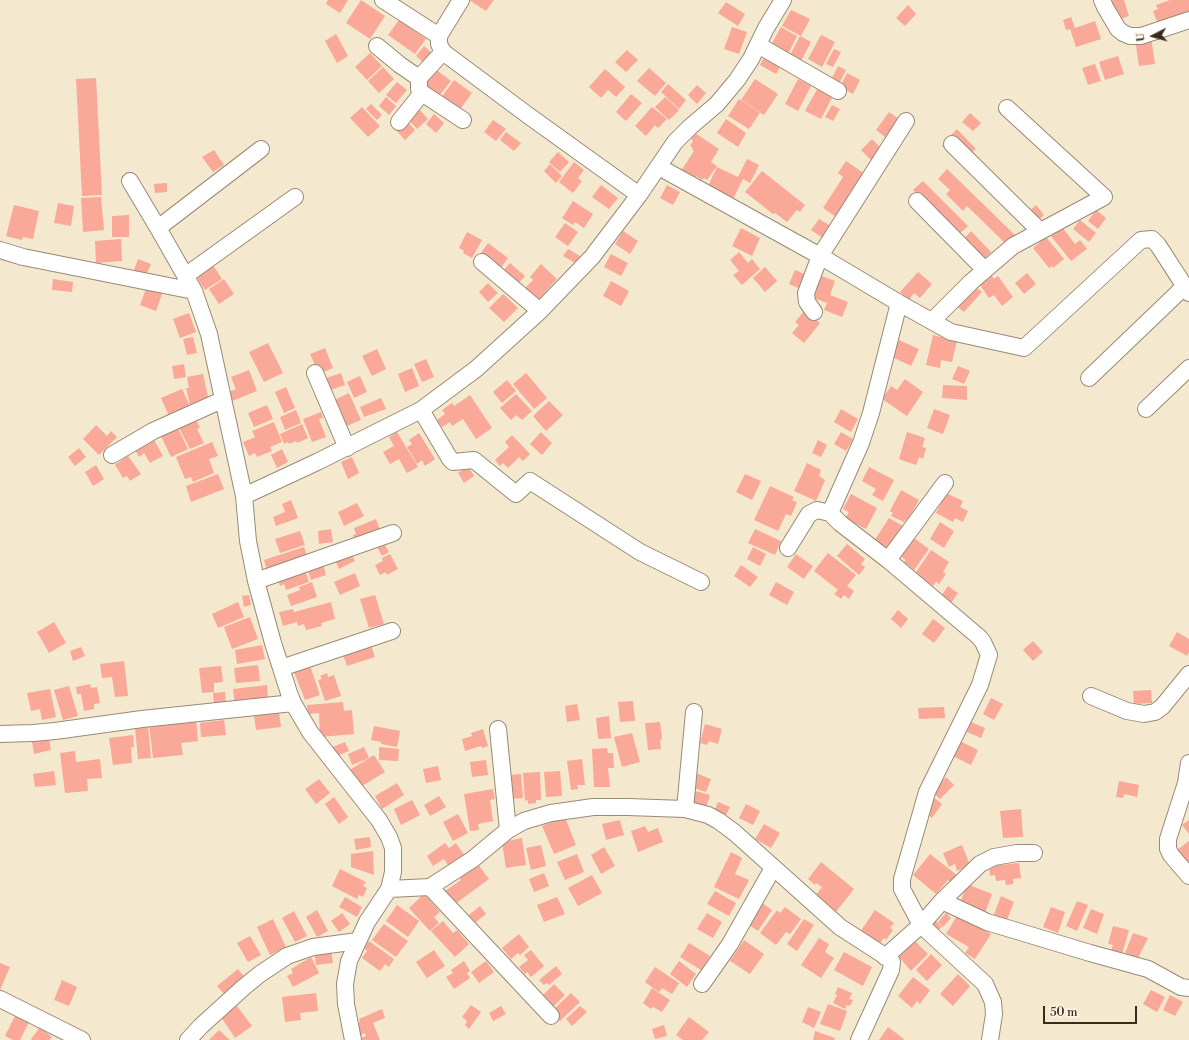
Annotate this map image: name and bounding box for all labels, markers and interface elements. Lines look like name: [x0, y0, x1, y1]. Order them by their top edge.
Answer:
north arrow: [1133, 16, 1173, 56]
text: U: [1134, 32, 1148, 42]
scale bar: [1045, 998, 1139, 1024]
text: 50 m: [1050, 1005, 1078, 1020]

